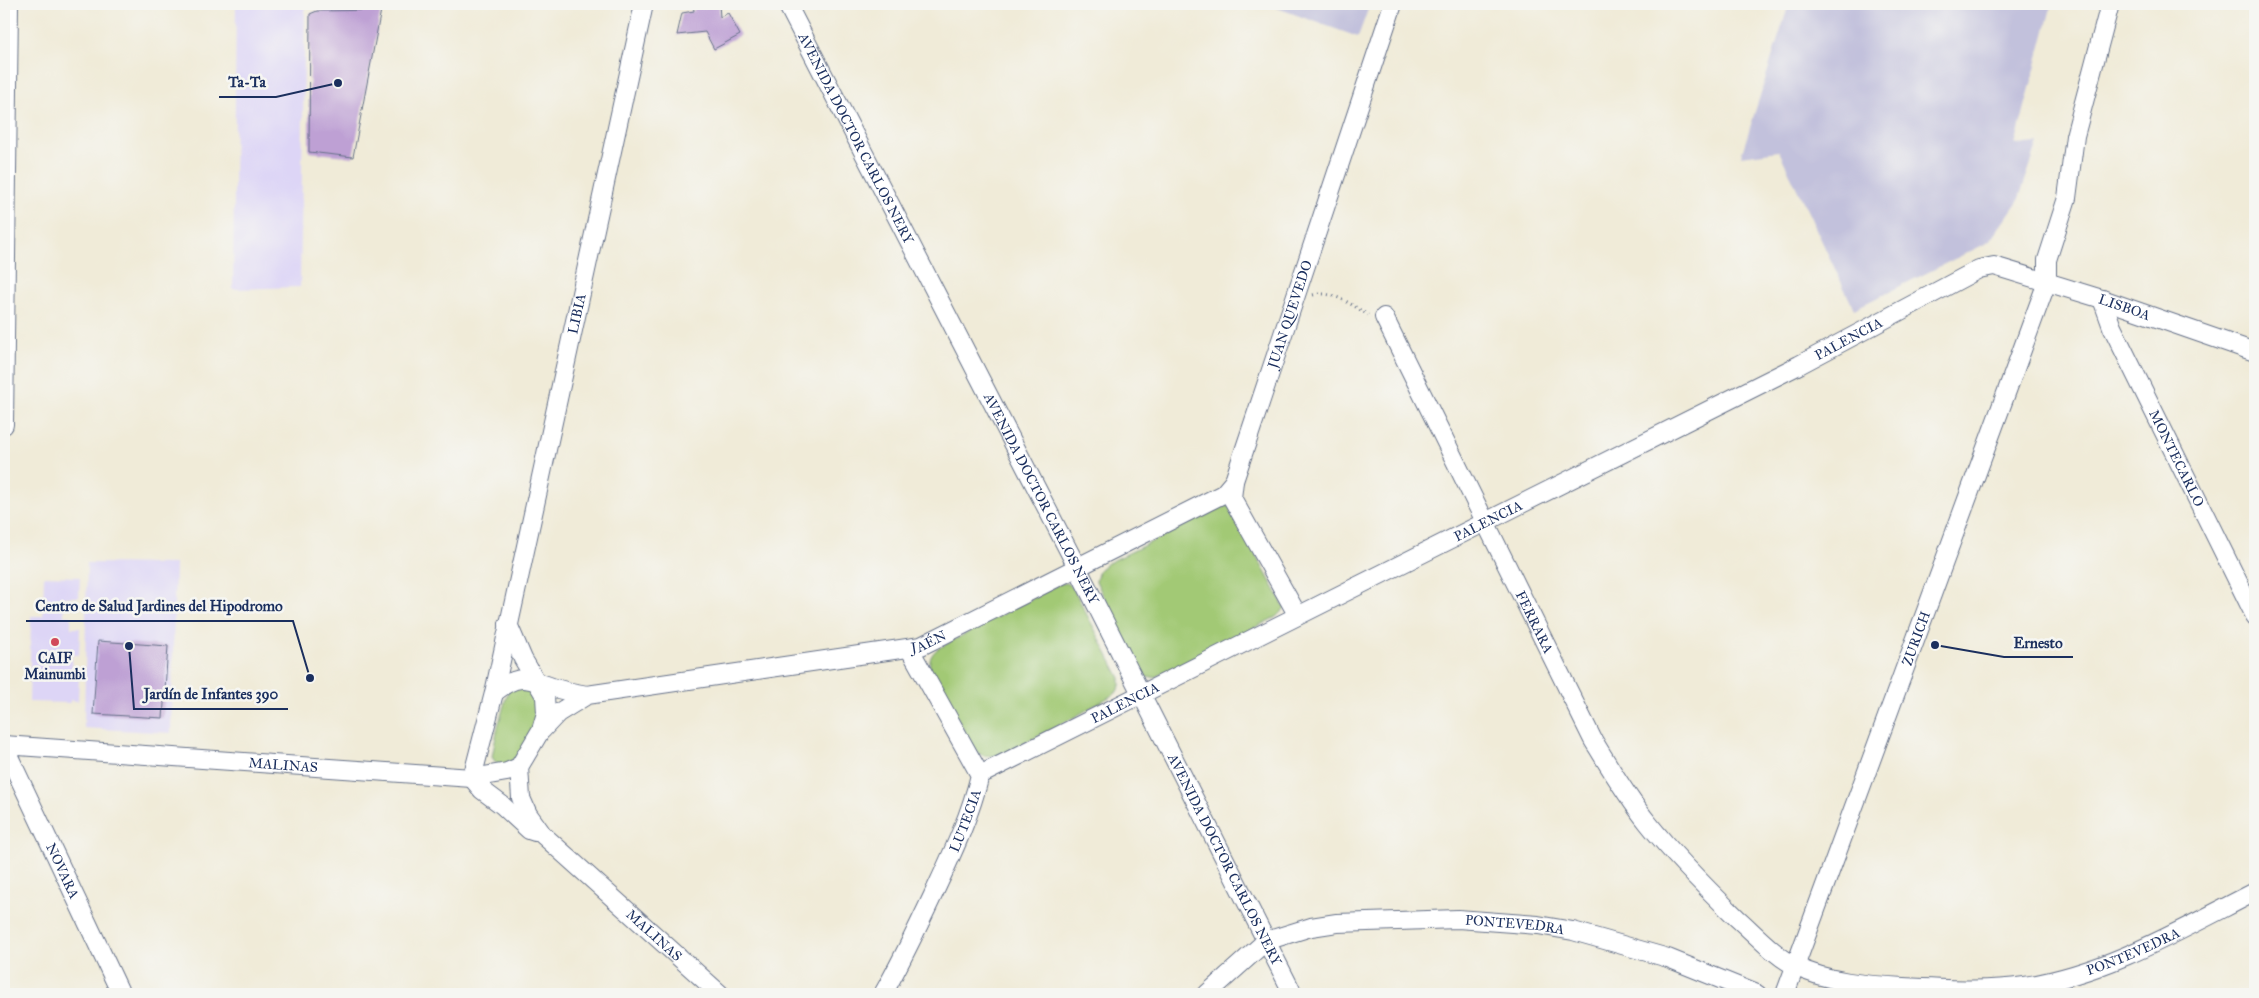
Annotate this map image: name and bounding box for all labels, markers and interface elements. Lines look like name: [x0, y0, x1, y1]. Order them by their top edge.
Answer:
street label: AVENIDA DOCTOR CARLOS NERY: [794, 29, 918, 248]
callout: Ta-Ta: [219, 67, 276, 97]
text: Ta-Ta: [227, 73, 266, 91]
street label: JUAN QUEVEDO: [1263, 258, 1316, 373]
street label: LISBOA: [2096, 290, 2153, 324]
street label: LIBIA: [564, 291, 589, 336]
street label: PALENCIA: [1812, 313, 1886, 364]
street label: AVENIDA DOCTOR CARLOS NERY: [980, 389, 1103, 608]
street label: MONTECARLO: [2146, 407, 2208, 509]
street label: PALENCIA: [1451, 496, 1525, 545]
street label: FERRARA: [1512, 588, 1557, 656]
callout: Centro de Salud Jardines del Hipodromo: [26, 591, 293, 621]
text: Centro de Salud Jardines del Hipodromo: [35, 597, 283, 616]
street label: ZURICH: [1898, 609, 1934, 668]
street label: JAÉN: [908, 626, 949, 657]
callout: Ernesto: [2004, 627, 2073, 657]
text: Ernesto: [2013, 634, 2063, 652]
marker: CAIF Mainumbi: [49, 636, 61, 648]
place label: CAIF Mainumbi: [24, 650, 86, 683]
street label: PALENCIA: [1088, 678, 1162, 727]
callout: Jardín de Infantes 390: [134, 679, 288, 709]
text: Jardín de Infantes 390: [142, 685, 279, 704]
street label: AVENIDA DOCTOR CARLOS NERY: [1164, 750, 1286, 969]
street label: MALINAS: [248, 754, 319, 776]
street label: LUTECIA: [945, 787, 984, 855]
street label: NOVARA: [42, 840, 84, 902]
street label: MALINAS: [623, 905, 686, 965]
street label: PONTEVEDRA: [1465, 911, 1567, 938]
street label: PONTEVEDRA: [2084, 923, 2183, 979]

